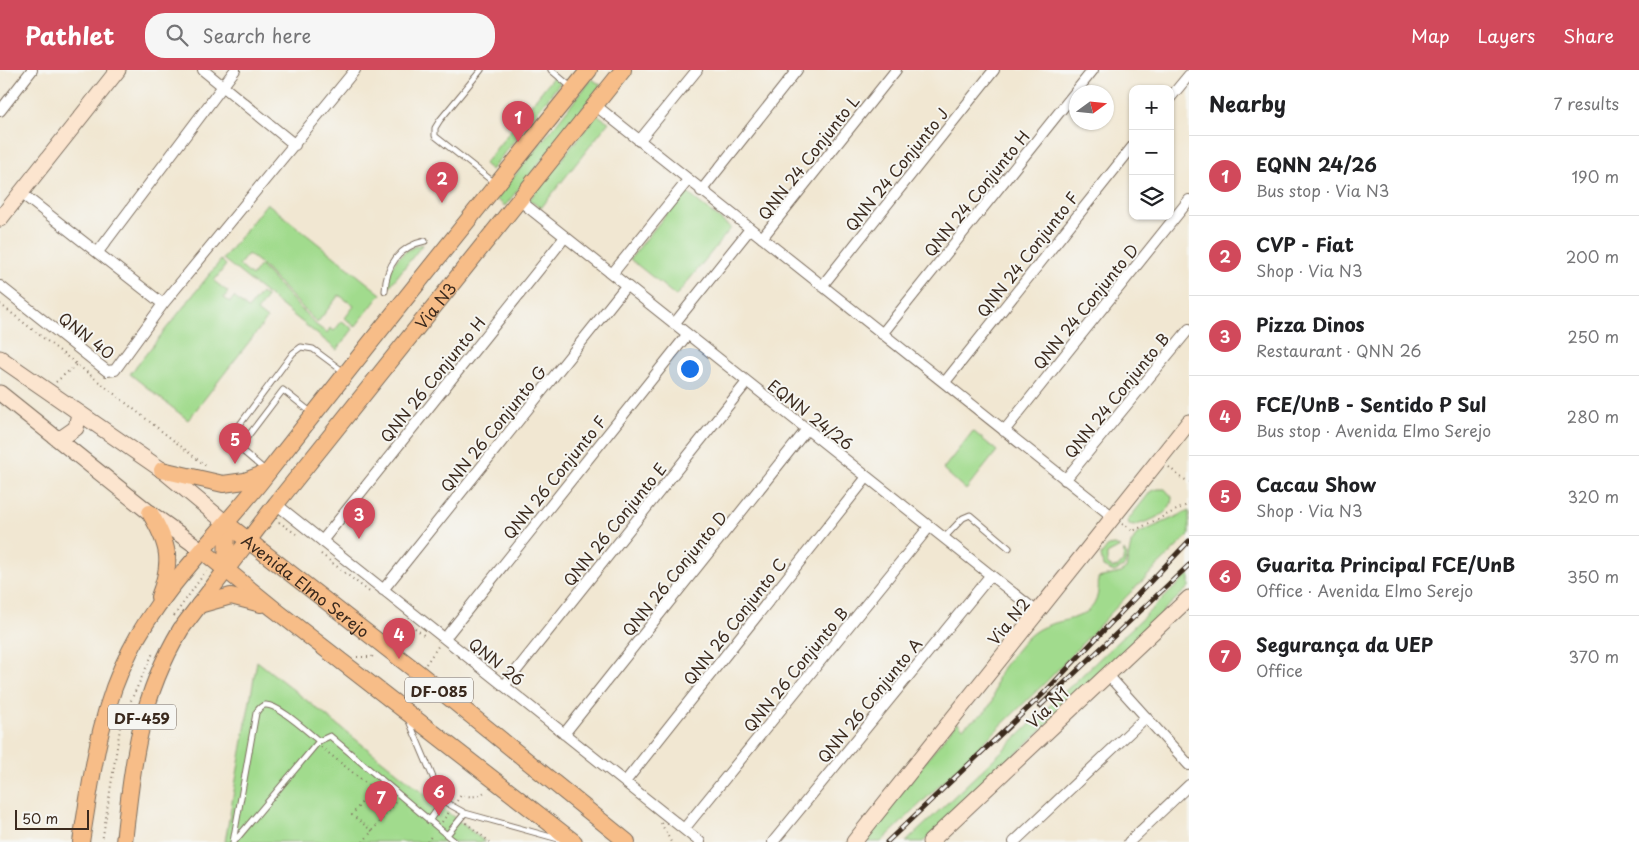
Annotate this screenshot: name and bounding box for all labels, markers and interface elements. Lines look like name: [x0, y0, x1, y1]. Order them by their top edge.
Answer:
search box: [145, 13, 495, 58]
text: Pathlet: [25, 17, 115, 53]
icon: search: [163, 21, 191, 49]
text: Search here: [203, 21, 311, 49]
text: Map: [1411, 22, 1450, 49]
text: Layers: [1478, 22, 1535, 49]
text: Share: [1563, 22, 1614, 49]
north arrow: [1069, 85, 1114, 130]
map controls: [1129, 85, 1174, 220]
button: +: [1129, 85, 1174, 130]
text: Nearby: [1209, 87, 1286, 119]
street label: QNN 24 Conjunto L: [752, 89, 864, 225]
text: 7 results: [1554, 91, 1619, 115]
pin: 1: [502, 101, 534, 142]
street label: QNN 24 Conjunto J: [839, 102, 953, 236]
street label: QNN 24 Conjunto H: [917, 125, 1035, 261]
button: −: [1129, 130, 1174, 175]
text: EQNN 24/26: [1256, 150, 1377, 178]
pin: 2: [426, 162, 458, 203]
text: 1: [1221, 164, 1229, 188]
text: 190 m: [1571, 164, 1619, 188]
button: layers: [1129, 175, 1174, 220]
text: Bus stop · Via N3: [1256, 178, 1389, 202]
street label: QNN 24 Conjunto F: [970, 186, 1084, 322]
text: CVP - Fiat: [1256, 230, 1354, 258]
street label: QNN 24 Conjunto D: [1027, 238, 1143, 374]
text: 2: [1219, 244, 1231, 268]
text: 200 m: [1566, 244, 1619, 268]
text: Shop · Via N3: [1256, 258, 1362, 282]
street label: Via N3: [409, 277, 461, 334]
street label: QNN 40: [54, 306, 120, 364]
text: Pizza Dinos: [1256, 310, 1365, 338]
street label: QNN 26 Conjunto H: [374, 311, 490, 447]
text: 3: [1220, 324, 1230, 348]
text: 250 m: [1568, 324, 1619, 348]
street label: QNN 24 Conjunto B: [1058, 327, 1174, 463]
text: Restaurant · QNN 26: [1256, 338, 1421, 362]
your location: [677, 356, 703, 382]
street label: QNN 26 Conjunto G: [434, 359, 552, 497]
street label: EQNN 24/26: [763, 373, 859, 455]
text: FCE/UnB - Sentido P Sul: [1256, 390, 1486, 418]
text: 4: [1220, 404, 1230, 428]
text: 280 m: [1567, 404, 1619, 428]
street label: QNN 26 Conjunto F: [497, 410, 612, 544]
text: Bus stop · Avenida Elmo Serejo: [1256, 418, 1491, 442]
pin: 5: [219, 423, 251, 464]
street label: QNN 26 Conjunto E: [557, 457, 671, 591]
text: Cacau Show: [1256, 470, 1376, 498]
text: 5: [1220, 484, 1230, 508]
text: 320 m: [1568, 484, 1619, 508]
pin: 3: [343, 498, 375, 539]
text: Shop · Via N3: [1256, 498, 1362, 522]
street label: QNN 26 Conjunto D: [616, 505, 732, 641]
street label: Avenida Elmo Serejo: [237, 528, 375, 643]
text: Guarita Principal FCE/UnB: [1256, 550, 1515, 578]
street label: QNN 26 Conjunto C: [677, 552, 791, 690]
text: 6: [1219, 564, 1231, 588]
text: 350 m: [1567, 564, 1619, 588]
text: Office · Avenida Elmo Serejo: [1256, 578, 1473, 602]
street label: Via N2: [981, 592, 1035, 650]
street label: QNN 26 Conjunto B: [737, 601, 853, 737]
pin: 4: [383, 618, 415, 659]
text: Segurança da UEP: [1256, 630, 1433, 658]
street label: QNN 26: [464, 631, 530, 691]
street label: QNN 26 Conjunto A: [811, 632, 927, 768]
text: 7: [1220, 644, 1230, 668]
text: 370 m: [1569, 644, 1619, 668]
text: Office: [1256, 658, 1303, 682]
road number: DF-085: [405, 678, 473, 702]
street label: Via N1: [1020, 681, 1074, 733]
road number: DF-459: [108, 704, 176, 730]
pin: 6: [423, 775, 455, 816]
pin: 7: [365, 781, 397, 822]
scale bar: [15, 807, 89, 830]
text: 50 m: [22, 808, 58, 829]

